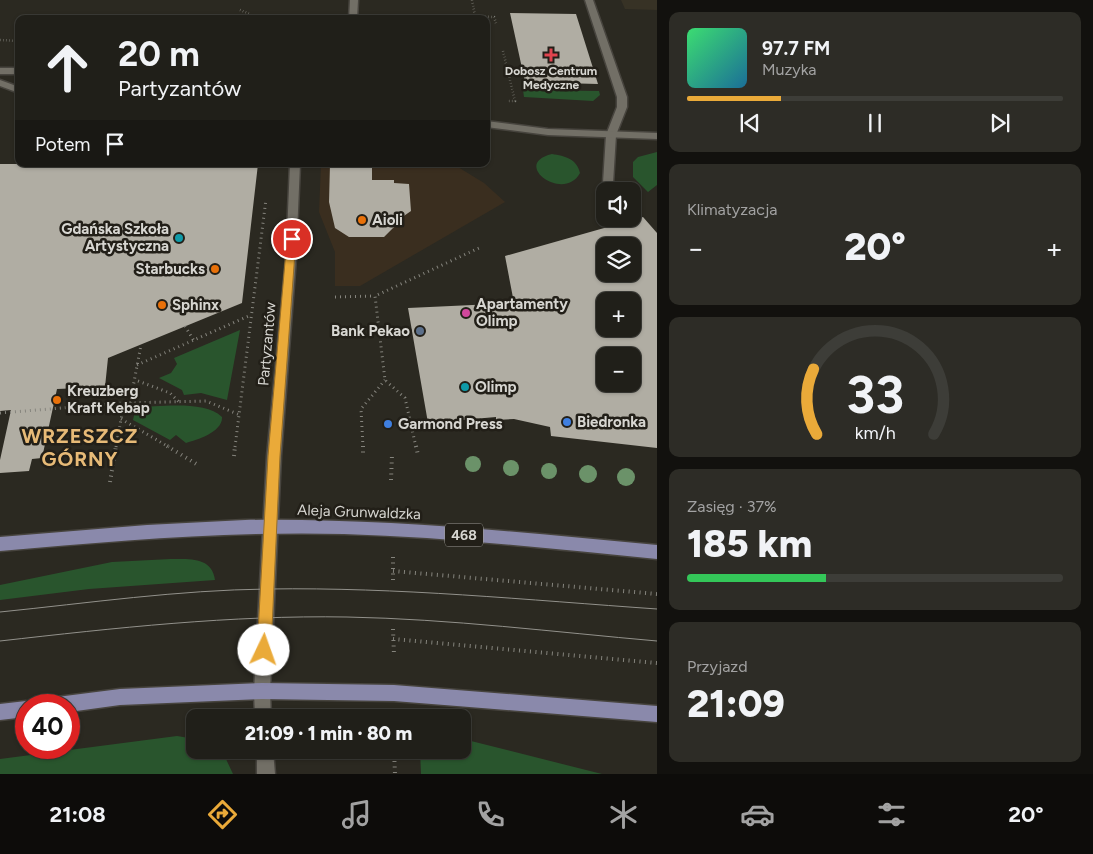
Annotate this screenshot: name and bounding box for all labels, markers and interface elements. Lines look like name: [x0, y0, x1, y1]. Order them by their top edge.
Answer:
text: 20 m: [118, 33, 200, 75]
icon: ahead: [35, 35, 100, 100]
text: 97.7 FM: [762, 37, 830, 60]
marker: Dobosz Centrum Medyczne: [544, 48, 558, 62]
text: Muzyka: [762, 60, 816, 79]
place label: Dobosz Centrum Medyczne: [505, 64, 597, 92]
text: Partyzantów: [118, 75, 241, 102]
icon: previous: [736, 109, 764, 137]
icon: pause: [861, 109, 889, 137]
icon: next: [986, 109, 1014, 137]
icon: arrive: [101, 130, 129, 158]
text: Potem: [35, 133, 91, 156]
map controls: [596, 182, 641, 392]
button: sound: [596, 182, 641, 227]
text: Klimatyzacja: [687, 200, 777, 219]
place label: Aioli: [372, 211, 403, 229]
marker: Aioli: [356, 214, 368, 226]
pin: [271, 218, 313, 260]
place label: Gdańska Szkoła Artystyczna: [61, 220, 169, 255]
text: 20°: [844, 224, 906, 270]
icon: arrive: [278, 225, 306, 253]
text: −: [687, 231, 704, 265]
text: +: [1046, 231, 1063, 265]
marker: Gdańska Szkoła Artystyczna: [173, 232, 185, 244]
button: layers: [596, 237, 641, 282]
place label: Starbucks: [136, 260, 205, 278]
marker: Starbucks: [209, 263, 221, 275]
button: +: [596, 292, 641, 337]
place label: Apartamenty Olimp: [476, 295, 568, 330]
place label: Sphinx: [172, 296, 219, 314]
marker: Sphinx: [156, 299, 168, 311]
street label: Partyzantów: [254, 301, 280, 387]
marker: Apartamenty Olimp: [460, 307, 472, 319]
place label: Bank Pekao: [331, 322, 410, 340]
marker: Bank Pekao: [414, 325, 426, 337]
button: −: [596, 347, 641, 392]
text: 33: [846, 364, 904, 426]
place label: Olimp: [475, 378, 517, 396]
marker: Olimp: [459, 381, 471, 393]
place label: Kreuzberg Kraft Kebap: [67, 382, 150, 417]
marker: Kreuzberg Kraft Kebap: [51, 394, 63, 406]
place label: Biedronka: [577, 413, 646, 431]
place label: Garmond Press: [398, 415, 503, 433]
marker: Biedronka: [561, 416, 573, 428]
marker: Garmond Press: [382, 418, 394, 430]
text: km/h: [855, 422, 895, 443]
district label: WRZESZCZ GÓRNY: [22, 424, 138, 471]
text: Zasięg · 37%: [687, 497, 777, 516]
street label: Aleja Grunwaldzka: [297, 501, 421, 523]
text: 185 km: [687, 521, 812, 567]
road number: 468: [445, 524, 483, 546]
position arrow: [237, 623, 289, 675]
text: Przyjazd: [687, 657, 748, 676]
text: 21:09: [687, 681, 785, 727]
speed limit sign: 40: [15, 694, 80, 759]
text: 21:09 · 1 min · 80 m: [245, 722, 412, 745]
icon: directions: [205, 797, 240, 832]
icon: music: [339, 797, 374, 832]
icon: phone: [473, 797, 508, 832]
icon: climate: [606, 797, 641, 832]
icon: car: [740, 797, 775, 832]
icon: filters: [874, 797, 909, 832]
text: 21:08: [49, 801, 106, 828]
text: 20°: [1008, 801, 1043, 828]

